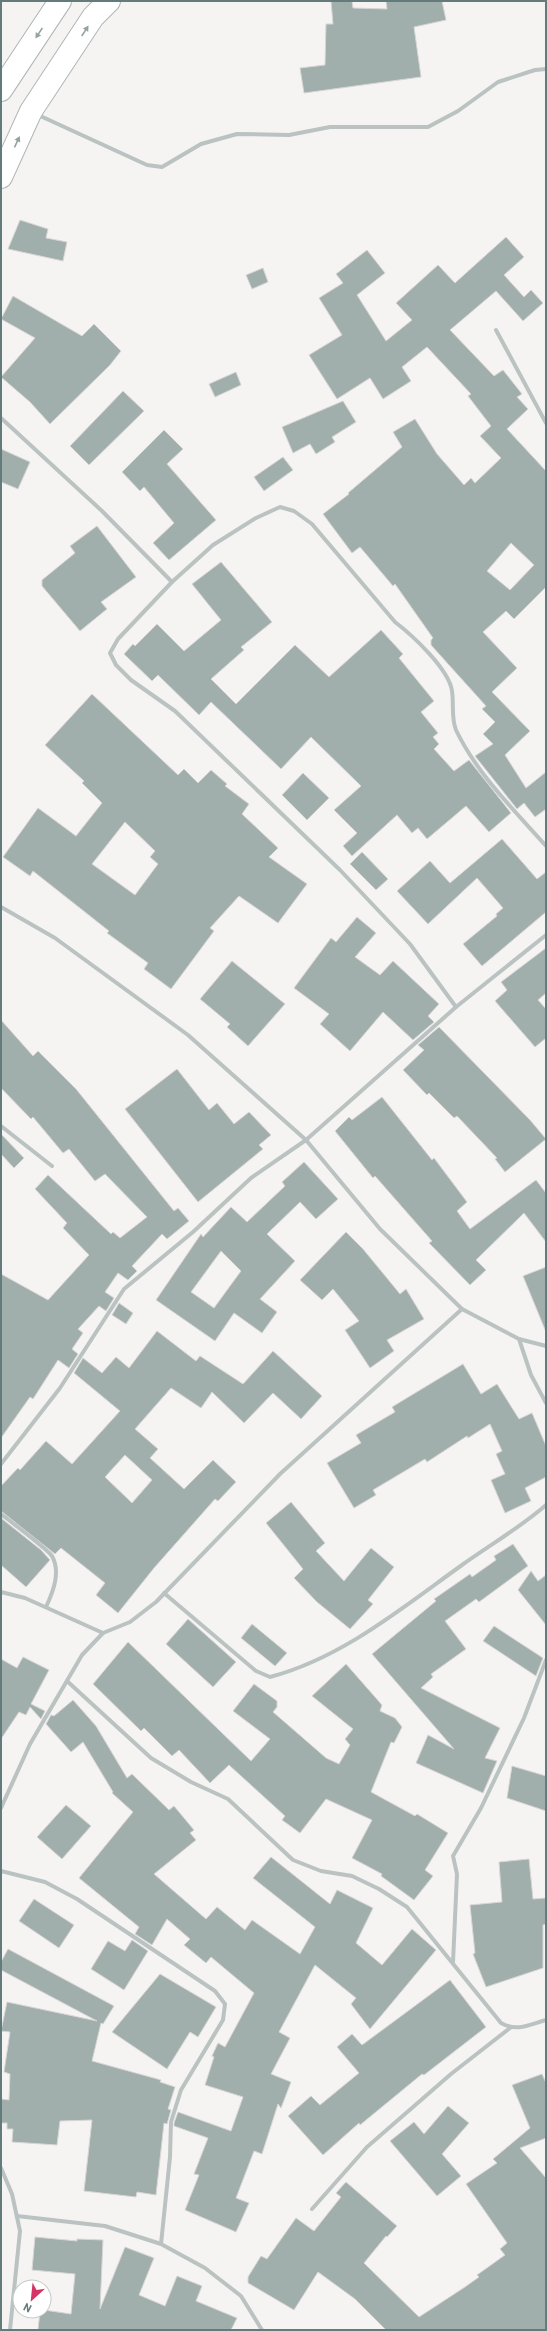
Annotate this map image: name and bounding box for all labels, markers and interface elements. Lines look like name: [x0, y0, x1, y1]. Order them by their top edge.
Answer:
one-way arrow: [81, 25, 88, 37]
one-way arrow: [35, 28, 43, 39]
one-way arrow: [14, 136, 20, 147]
north arrow: [12, 2279, 52, 2319]
text: N: [21, 2301, 33, 2316]

